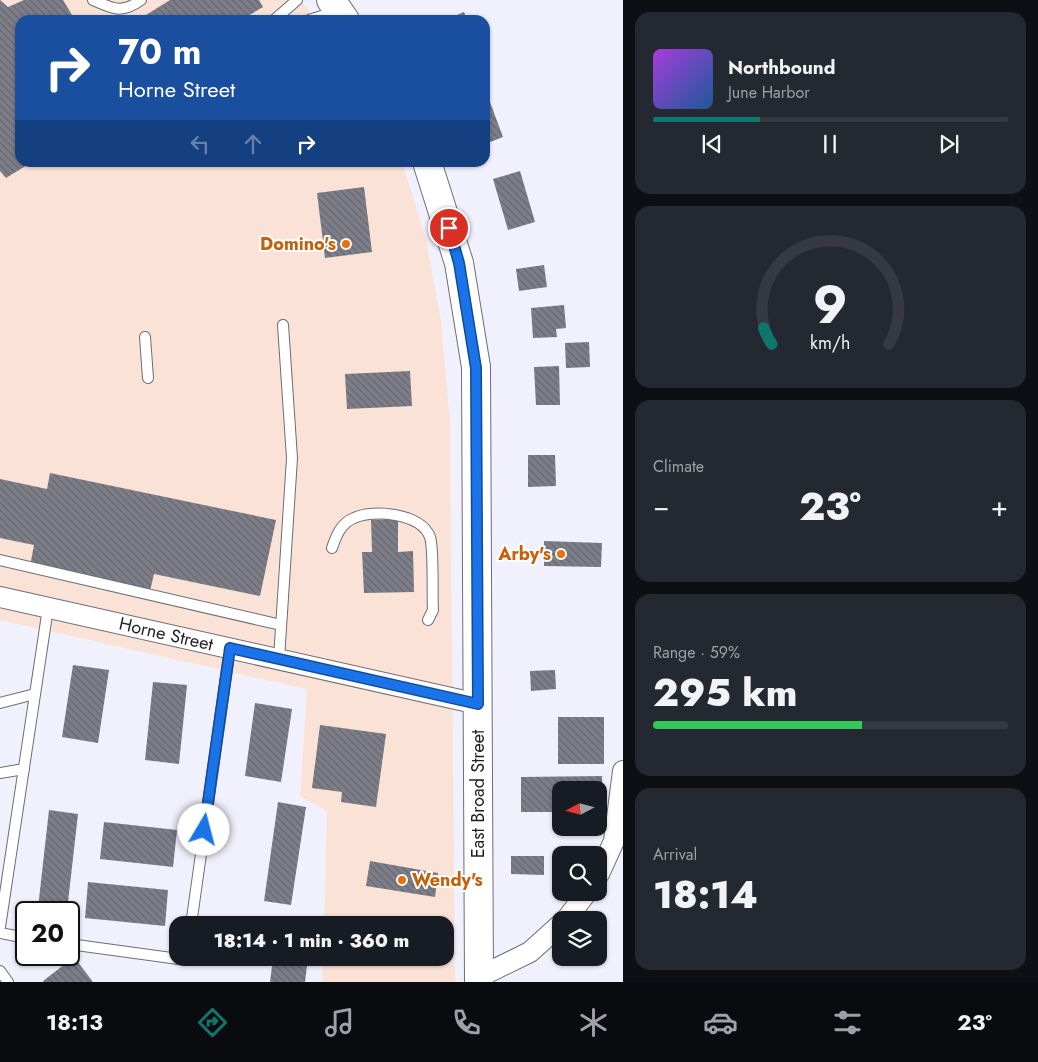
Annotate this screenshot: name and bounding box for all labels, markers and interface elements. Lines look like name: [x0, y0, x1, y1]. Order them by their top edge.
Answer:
text: 70 m: [118, 27, 201, 77]
icon: right: [35, 35, 100, 100]
text: Northbound: [728, 54, 835, 81]
text: Horne Street: [118, 73, 235, 105]
text: June Harbor: [728, 81, 810, 104]
icon: left: [186, 130, 214, 158]
icon: ahead: [239, 130, 267, 158]
icon: right: [292, 130, 320, 158]
icon: previous: [698, 130, 726, 158]
icon: pause: [816, 130, 844, 158]
icon: next: [935, 130, 963, 158]
pin: [428, 207, 470, 249]
icon: arrive: [435, 214, 463, 242]
place label: Domino's: [260, 231, 336, 257]
marker: Domino's: [340, 238, 352, 250]
text: 9: [813, 267, 848, 343]
text: km/h: [810, 330, 851, 356]
text: Climate: [653, 455, 704, 478]
text: 23°: [799, 479, 861, 534]
text: −: [653, 486, 670, 527]
text: +: [991, 486, 1008, 527]
place label: Arby's: [497, 541, 551, 567]
marker: Arby's: [555, 548, 567, 560]
street label: Horne Street: [116, 611, 216, 658]
text: Range · 59%: [653, 641, 740, 664]
text: 295 km: [653, 665, 797, 720]
street label: East Broad Street: [465, 729, 491, 858]
north arrow: [552, 781, 608, 836]
map controls: [552, 781, 607, 966]
position arrow: [177, 803, 229, 855]
text: Arrival: [653, 843, 697, 866]
button: search: [552, 846, 607, 901]
place label: Wendy's: [412, 867, 483, 893]
text: 18:14: [653, 867, 758, 922]
marker: Wendy's: [396, 874, 408, 886]
speed limit sign: 20: [15, 901, 80, 966]
button: layers: [552, 911, 607, 966]
text: 18:14 · 1 min · 360 m: [214, 927, 409, 954]
icon: directions: [195, 1005, 230, 1040]
icon: music: [322, 1005, 357, 1040]
icon: phone: [449, 1005, 484, 1040]
icon: climate: [576, 1005, 611, 1040]
icon: car: [703, 1005, 738, 1040]
icon: filters: [830, 1005, 865, 1040]
text: 18:13: [46, 1006, 103, 1038]
text: 23°: [957, 1006, 992, 1038]

